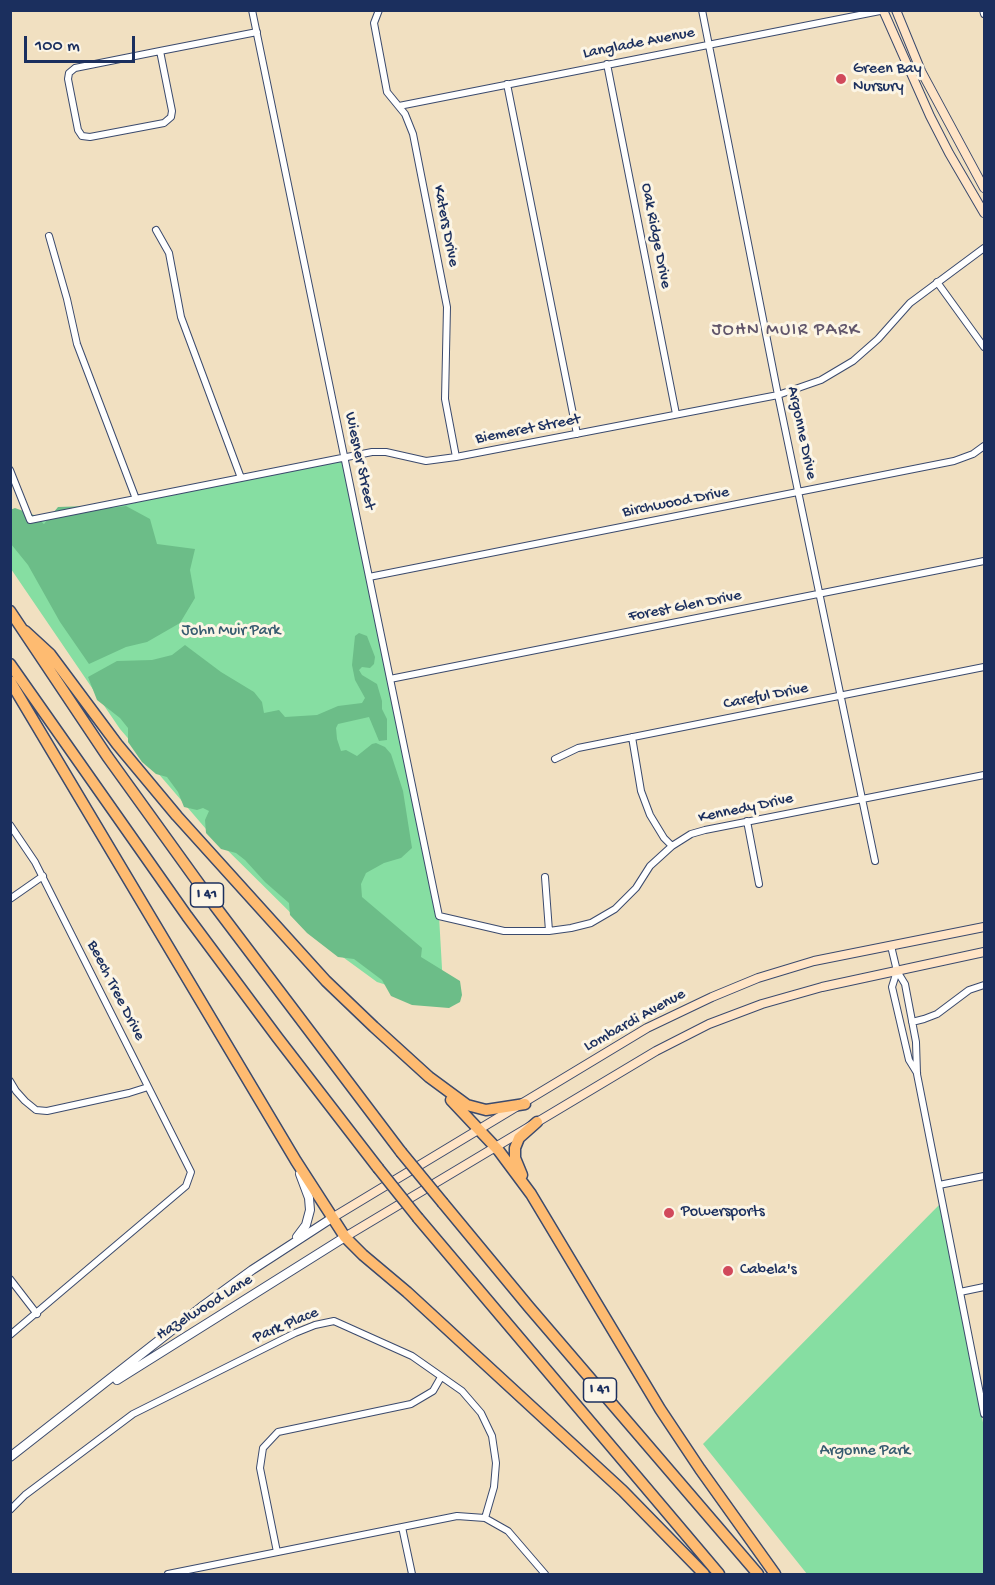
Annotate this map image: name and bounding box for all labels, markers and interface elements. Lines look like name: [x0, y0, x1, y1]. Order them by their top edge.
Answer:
scale bar: [27, 24, 138, 62]
street label: Langlade Avenue: [582, 24, 696, 64]
text: 100 m: [35, 36, 80, 57]
place label: Green Bay Nursury: [853, 60, 922, 98]
marker: Green Bay Nursury: [834, 72, 848, 86]
street label: Oak Ridge Drive: [635, 182, 675, 290]
street label: Katers Drive: [428, 184, 462, 268]
district label: JOHN MUIR PARK: [712, 320, 860, 342]
street label: Argonne Drive: [782, 385, 820, 481]
street label: Wiesner Street: [339, 410, 379, 512]
street label: Biemeret Street: [474, 410, 582, 450]
street label: Birchwood Drive: [621, 483, 731, 523]
street label: Forest Glen Drive: [627, 587, 743, 627]
park label: John Muir Park: [182, 622, 280, 642]
street label: Careful Drive: [722, 679, 810, 715]
street label: Kennedy Drive: [697, 790, 795, 828]
road number: I 41: [190, 883, 224, 907]
street label: Beech Tree Drive: [82, 938, 148, 1044]
street label: Lombardi Avenue: [581, 985, 689, 1057]
place label: Powersports: [681, 1203, 765, 1223]
marker: Powersports: [662, 1206, 676, 1220]
place label: Cabela's: [740, 1261, 797, 1281]
marker: Cabela's: [721, 1264, 735, 1278]
street label: Hazelwood Lane: [153, 1271, 257, 1345]
street label: Park Place: [250, 1304, 322, 1348]
road number: I 41: [584, 1378, 616, 1402]
park label: Argonne Park: [820, 1442, 910, 1462]

